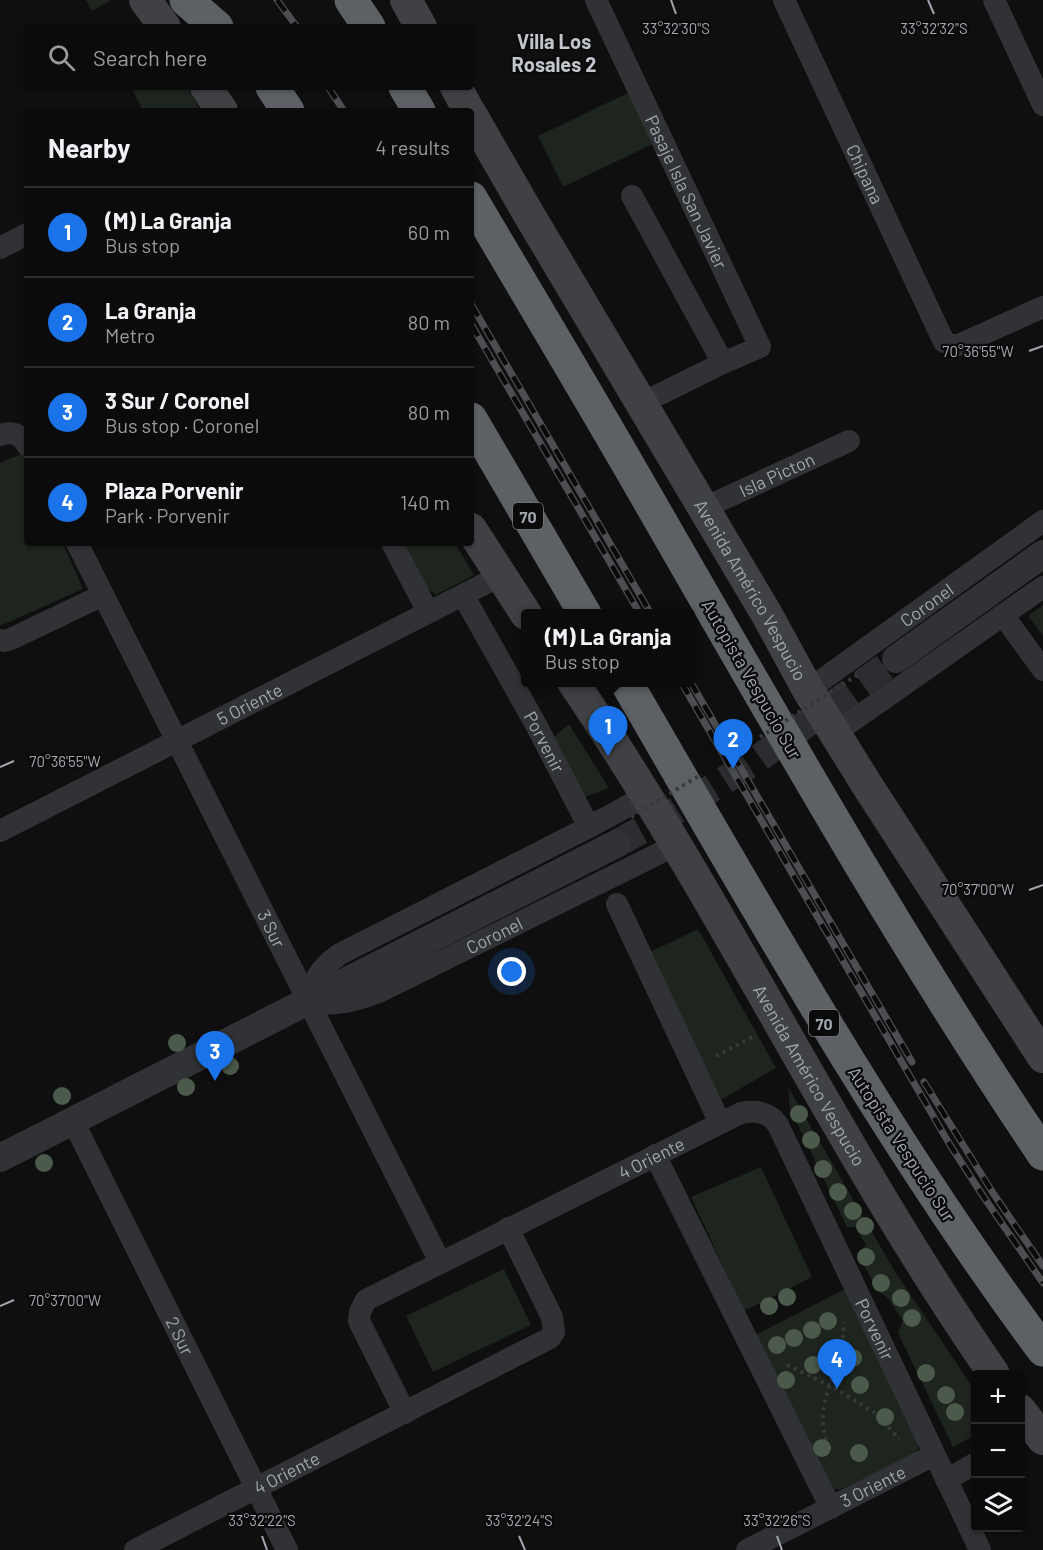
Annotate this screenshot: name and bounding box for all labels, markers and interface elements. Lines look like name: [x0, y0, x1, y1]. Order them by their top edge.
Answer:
text: 33°32'30"S: [642, 19, 710, 37]
text: 33°32'32"S: [900, 19, 968, 37]
search box: [24, 24, 474, 90]
district label: Villa Los Rosales 2: [512, 29, 596, 76]
icon: search: [45, 41, 78, 74]
text: Search here: [93, 44, 207, 70]
street label: Pasaje Isla San Javier: [641, 111, 732, 272]
text: Nearby: [48, 132, 130, 163]
text: 4 results: [375, 135, 450, 159]
street label: Chipana: [842, 141, 889, 207]
text: (M) La Granja: [105, 207, 232, 233]
text: 1: [64, 220, 71, 244]
text: 60 m: [408, 220, 450, 244]
text: Bus stop: [105, 233, 180, 257]
text: La Granja: [105, 297, 196, 323]
text: 2: [62, 310, 73, 334]
text: 80 m: [408, 310, 450, 334]
text: Metro: [105, 323, 155, 347]
text: 70°36'55"W: [942, 342, 1014, 360]
text: 3 Sur / Coronel: [105, 387, 249, 413]
text: 3: [62, 400, 73, 424]
text: 80 m: [408, 400, 450, 424]
text: Bus stop · Coronel: [105, 413, 259, 437]
street label: Isla Picton: [735, 448, 818, 501]
text: Plaza Porvenir: [105, 477, 243, 503]
text: 4: [61, 490, 74, 514]
text: 140 m: [400, 490, 450, 514]
street label: Avenida Américo Vespucio: [690, 495, 812, 684]
text: Park · Porvenir: [105, 503, 230, 527]
road number: 70: [513, 503, 543, 529]
street label: Coronel: [896, 578, 957, 631]
street label: Autopista Vespucio Sur: [697, 595, 807, 763]
popup: [521, 609, 695, 687]
text: (M) La Granja: [545, 623, 671, 649]
text: Bus stop: [545, 649, 620, 673]
street label: 5 Oriente: [213, 678, 286, 730]
pin: 1: [588, 706, 628, 756]
street label: Porvenir: [520, 707, 570, 776]
pin: 2: [714, 720, 752, 769]
text: 70°36'55"W: [29, 752, 101, 770]
text: 70°37'00"W: [942, 880, 1014, 898]
street label: 3 Sur: [253, 906, 291, 952]
street label: Coronel: [462, 912, 526, 958]
your location: [497, 957, 526, 986]
street label: Avenida Américo Vespucio: [749, 981, 871, 1170]
road number: 70: [809, 1010, 839, 1036]
pin: 3: [196, 1032, 234, 1081]
street label: Autopista Vespucio Sur: [844, 1062, 961, 1226]
street label: 4 Oriente: [614, 1132, 688, 1184]
text: 70°37'00"W: [29, 1291, 101, 1309]
street label: Porvenir: [851, 1295, 899, 1364]
street label: 2 Sur: [161, 1313, 199, 1359]
pin: 4: [818, 1340, 856, 1389]
map controls: [971, 1370, 1025, 1532]
button: +: [971, 1370, 1025, 1424]
button: −: [971, 1424, 1025, 1478]
street label: 4 Oriente: [250, 1447, 323, 1499]
street label: 3 Oriente: [836, 1460, 909, 1512]
button: layers: [971, 1478, 1025, 1532]
text: 33°32'22"S: [228, 1511, 296, 1529]
text: 33°32'24"S: [485, 1511, 553, 1529]
text: 33°32'26"S: [743, 1511, 811, 1529]

